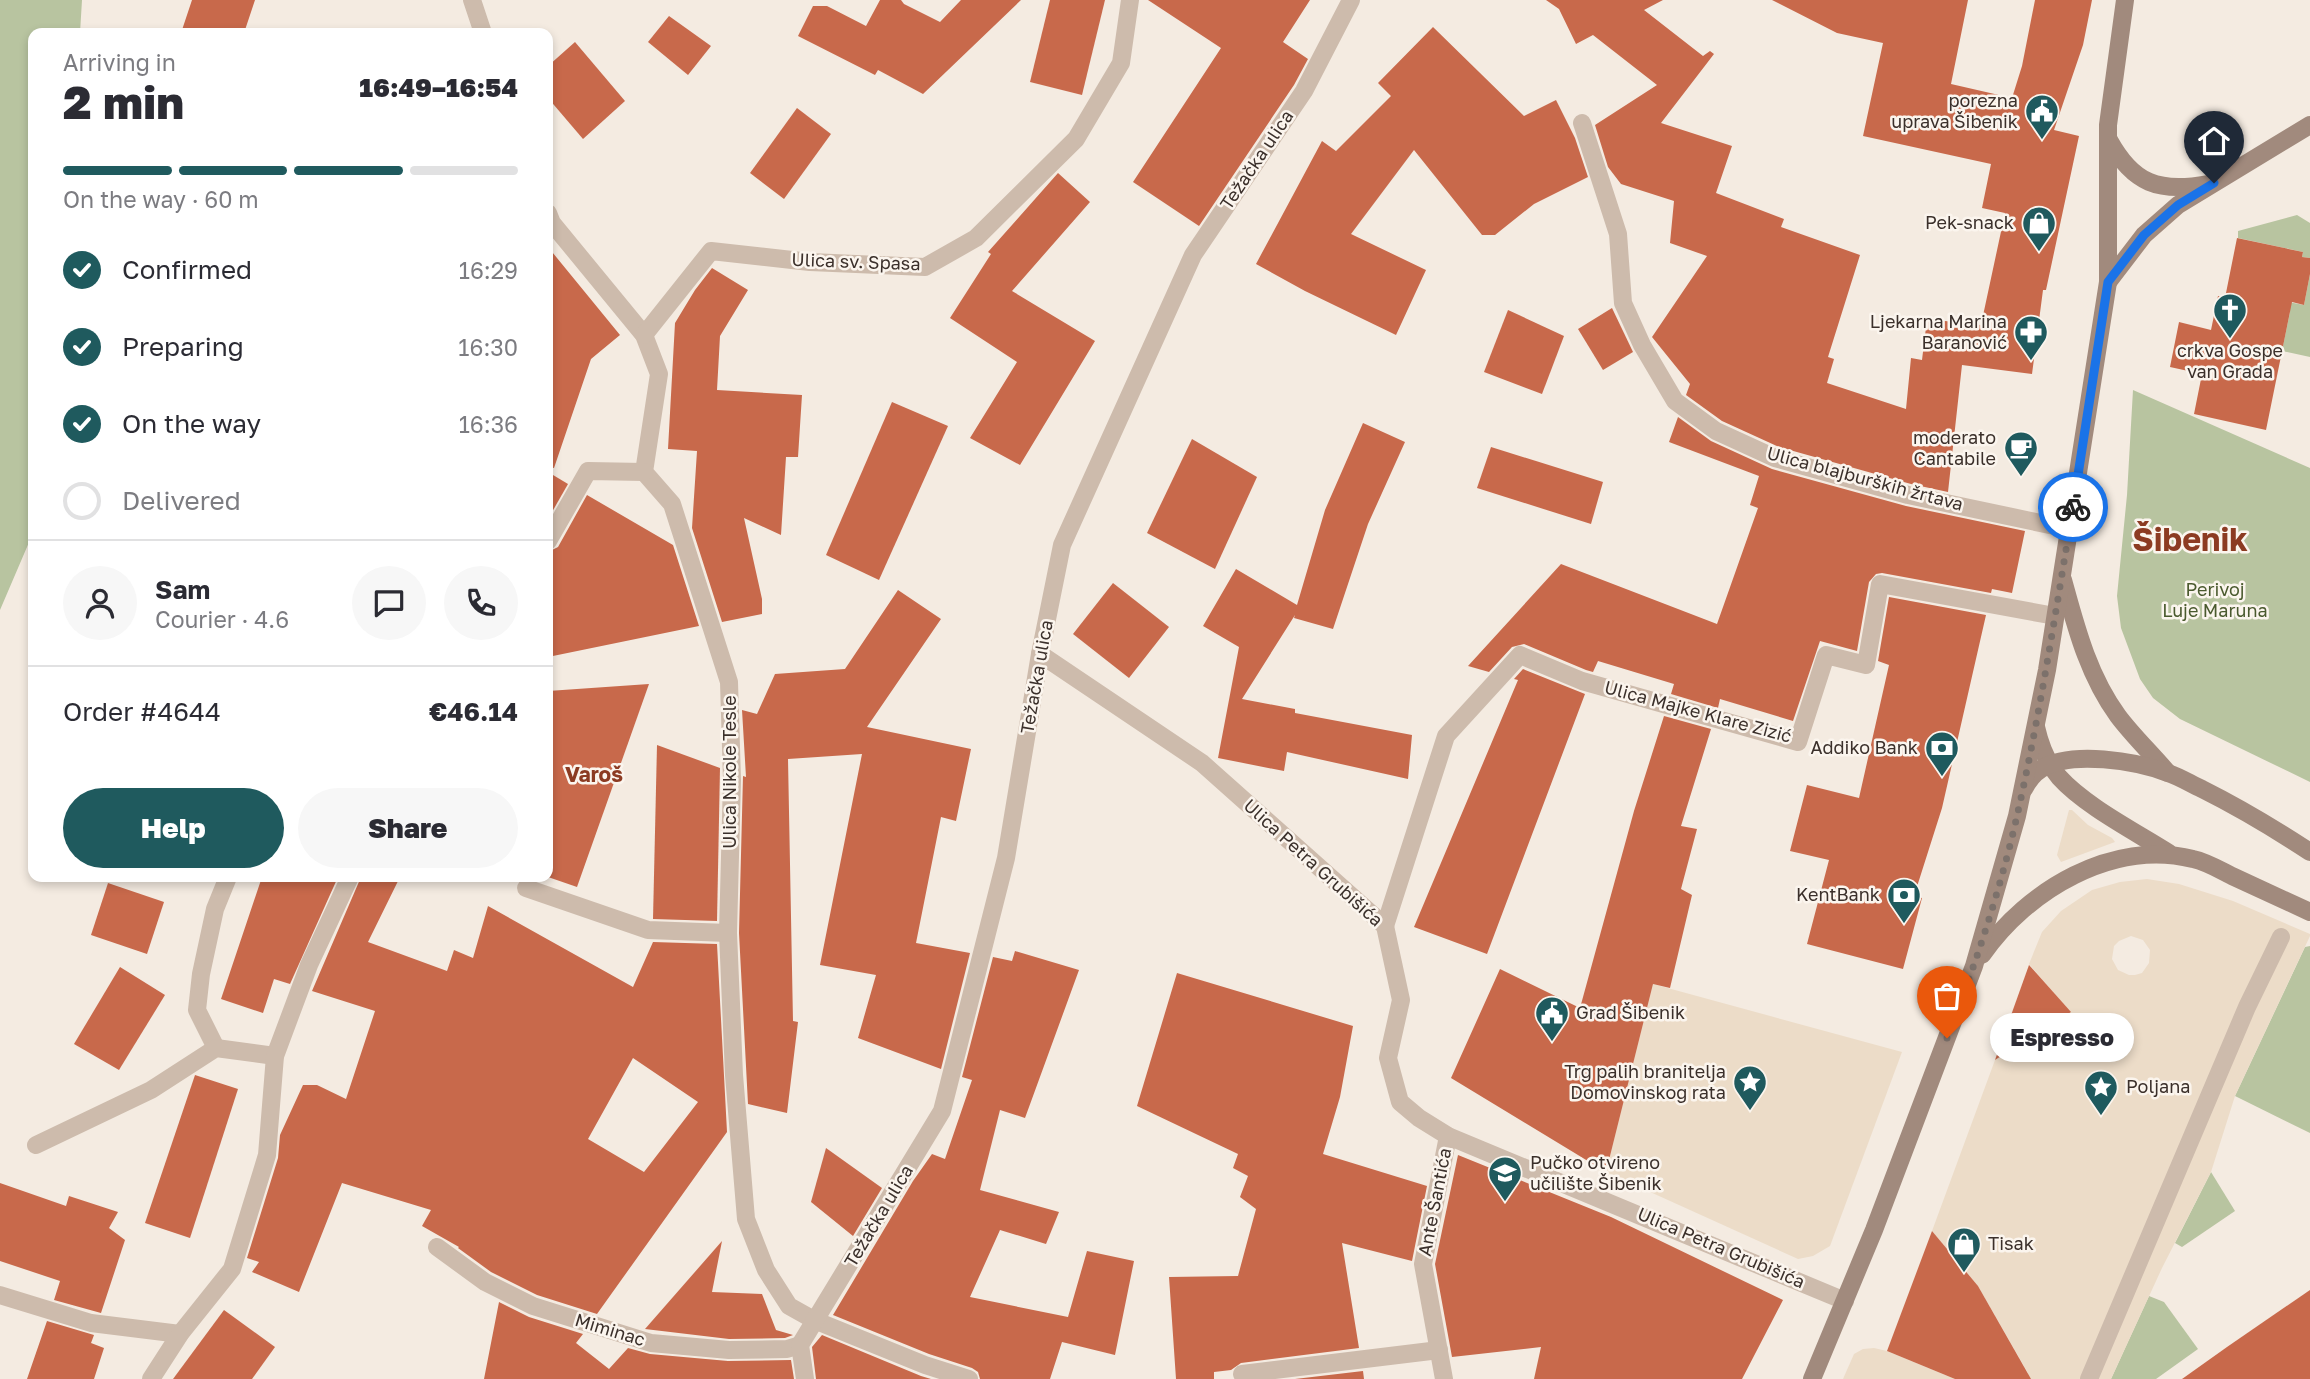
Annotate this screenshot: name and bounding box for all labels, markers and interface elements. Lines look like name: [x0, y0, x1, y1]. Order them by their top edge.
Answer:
text: Arriving in: [63, 48, 176, 76]
text: 16:49–16:54: [359, 72, 518, 103]
text: 2 min: [63, 74, 184, 129]
place label: porezna uprava Šibenik: [1891, 89, 2018, 132]
public building icon: porezna uprava Šibenik: [2023, 92, 2061, 141]
street label: Težačka ulica: [1215, 106, 1298, 213]
pin: [2184, 111, 2244, 183]
icon: home: [2195, 122, 2233, 160]
text: On the way · 60 m: [63, 185, 259, 213]
shop icon: Pek-snack: [2020, 204, 2058, 253]
place label: Pek-snack: [1925, 211, 2014, 233]
street label: Ulica sv. Spasa: [791, 248, 921, 274]
icon: check: [63, 251, 101, 289]
text: Confirmed: [122, 254, 252, 285]
text: 16:29: [459, 256, 518, 284]
church icon: crkva Gospe van Grada: [2211, 291, 2249, 340]
place label: Ljekarna Marina Baranović: [1870, 310, 2007, 353]
pharmacy icon: Ljekarna Marina Baranović: [2012, 313, 2050, 362]
icon: check: [63, 328, 101, 366]
text: Preparing: [122, 331, 244, 362]
text: 16:30: [458, 333, 518, 361]
place label: crkva Gospe van Grada: [2177, 339, 2283, 382]
icon: check: [63, 405, 101, 443]
text: On the way: [122, 408, 261, 439]
text: 16:36: [459, 410, 518, 438]
place label: moderato Cantabile: [1913, 426, 1996, 469]
cafe icon: moderato Cantabile: [2002, 429, 2040, 478]
street label: Ulica blajburških žrtava: [1765, 441, 1966, 515]
courier: [2038, 472, 2108, 542]
text: Delivered: [122, 485, 241, 516]
icon: bike: [2054, 488, 2092, 526]
district label: Šibenik: [2132, 520, 2248, 558]
button: person: [63, 566, 137, 640]
button: chat: [352, 566, 426, 640]
button: phone: [444, 566, 518, 640]
text: Sam: [155, 574, 210, 605]
park label: Perivoj Luje Maruna: [2162, 578, 2268, 621]
text: Courier · 4.6: [155, 605, 289, 633]
street label: Težačka ulica: [1015, 618, 1057, 735]
street label: Ulica Majke Klare Zizić: [1602, 675, 1794, 747]
street label: Ulica Nikole Tesle: [718, 695, 740, 849]
text: Order #4644: [63, 696, 221, 727]
text: €46.14: [429, 696, 518, 727]
bank icon: Addiko Bank: [1923, 729, 1961, 778]
place label: Addiko Bank: [1811, 736, 1918, 758]
district label: Varoš: [565, 761, 623, 787]
button: Help: [63, 788, 284, 868]
button: Share: [298, 788, 518, 868]
street label: Ulica Petra Grubišića: [1239, 794, 1388, 931]
bank icon: KentBank: [1885, 876, 1923, 925]
place label: KentBank: [1796, 883, 1880, 905]
pin: [1917, 966, 1977, 1038]
icon: bag: [1928, 977, 1966, 1015]
public building icon: Grad Šibenik: [1533, 994, 1571, 1043]
place label: Grad Šibenik: [1576, 1001, 1685, 1023]
callout: Espresso: [1989, 1014, 2132, 1062]
text: Espresso: [2010, 1023, 2114, 1051]
place label: Trg palih branitelja Domovinskog rata: [1564, 1060, 1726, 1103]
place icon: Trg palih branitelja Domovinskog rata: [1731, 1063, 1769, 1112]
place icon: Poljana: [2082, 1068, 2120, 1117]
place label: Poljana: [2126, 1075, 2190, 1097]
street label: Ante Šantića: [1413, 1146, 1455, 1258]
place label: Pučko otvireno učilište Šibenik: [1530, 1151, 1662, 1194]
school or university icon: Pučko otvireno učilište Šibenik: [1486, 1154, 1524, 1203]
street label: Težačka ulica: [839, 1160, 917, 1271]
street label: Ulica Petra Grubišića: [1634, 1202, 1808, 1292]
shop icon: Tisak: [1945, 1225, 1983, 1274]
place label: Tisak: [1988, 1232, 2034, 1254]
street label: Miminac: [573, 1308, 648, 1350]

